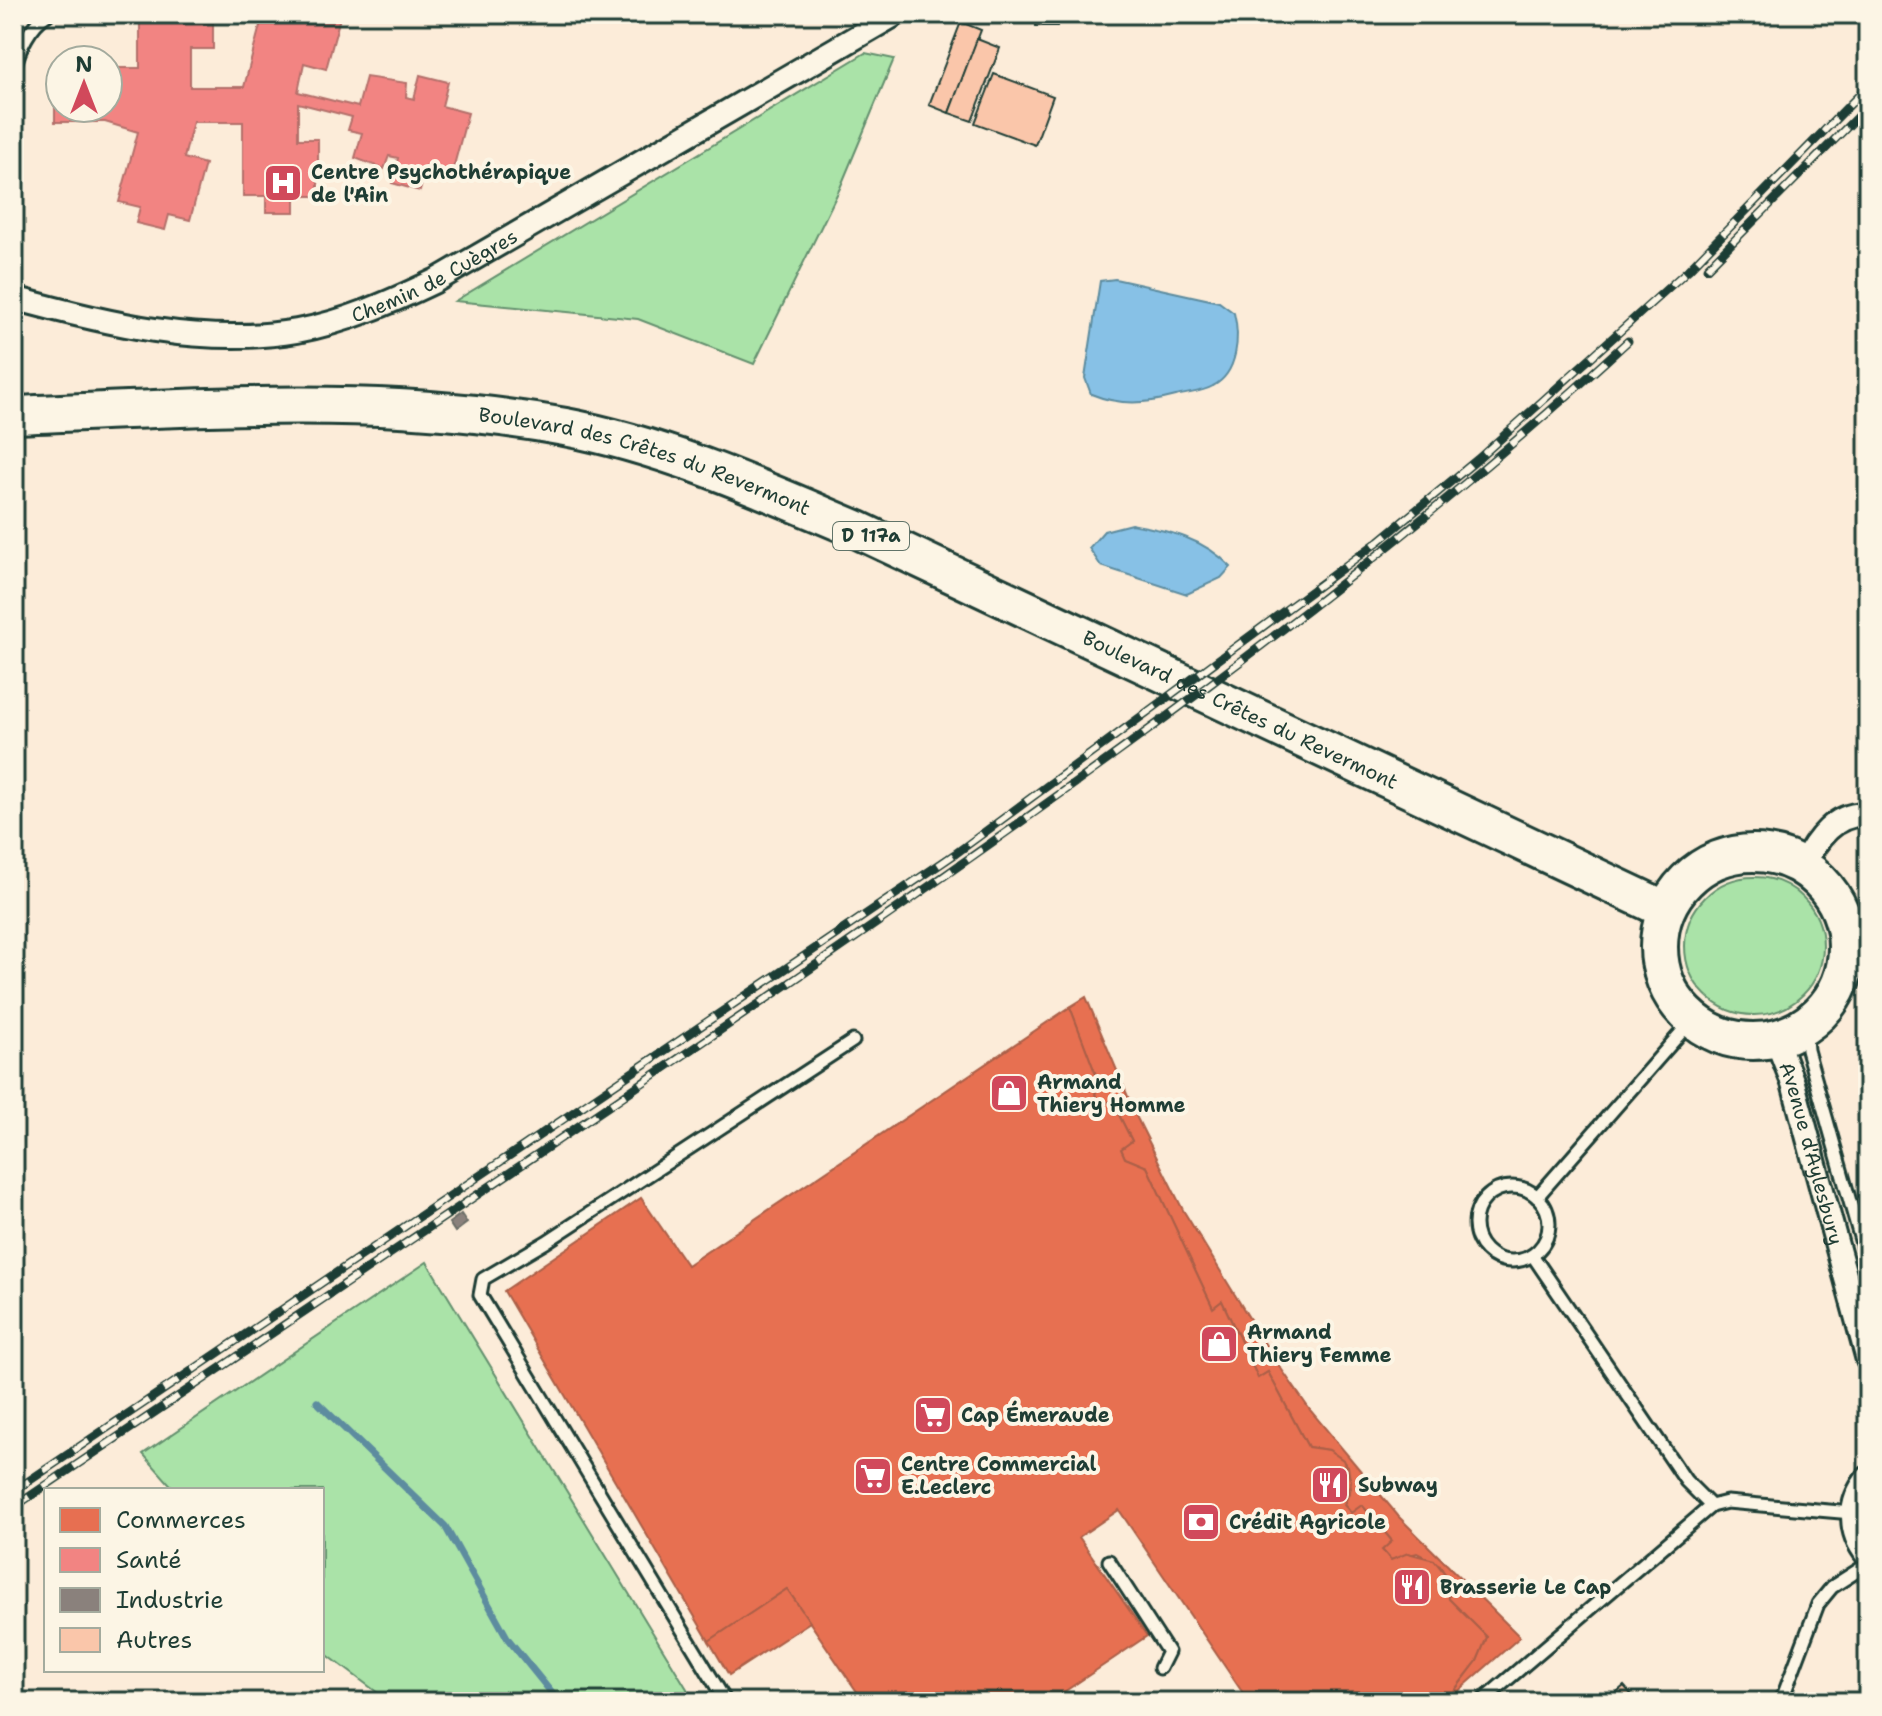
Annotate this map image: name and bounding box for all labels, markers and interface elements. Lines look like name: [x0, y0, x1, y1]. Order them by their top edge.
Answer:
north arrow: [44, 44, 124, 124]
text: N: [75, 50, 93, 79]
place label: Centre Psychothérapique de l'Ain: [311, 159, 571, 208]
hospital icon: Centre Psychothérapique de l'Ain: [262, 162, 304, 204]
street label: Chemin de Cuègres: [348, 223, 522, 328]
street label: Boulevard des Crêtes du Revermont: [477, 401, 814, 521]
road number: D 117a: [833, 522, 909, 550]
street label: Boulevard des Crêtes du Revermont: [1078, 624, 1402, 795]
street label: Avenue d'Aylesbury: [1773, 1058, 1849, 1248]
place label: Armand Thiery Homme: [1037, 1069, 1186, 1118]
shop icon: Armand Thiery Homme: [988, 1072, 1030, 1114]
place label: Armand Thiery Femme: [1247, 1319, 1391, 1368]
shop icon: Armand Thiery Femme: [1198, 1323, 1240, 1365]
supermarket icon: Cap Émeraude: [912, 1394, 954, 1436]
place label: Cap Émeraude: [961, 1400, 1110, 1428]
place label: Centre Commercial E.Leclerc: [901, 1451, 1097, 1500]
supermarket icon: Centre Commercial E.Leclerc: [852, 1455, 894, 1497]
restaurant icon: Subway: [1309, 1464, 1351, 1506]
place label: Subway: [1358, 1472, 1438, 1498]
legend: [44, 1488, 324, 1672]
bank icon: Crédit Agricole: [1180, 1501, 1222, 1543]
text: Commerces: [116, 1504, 246, 1536]
place label: Crédit Agricole: [1229, 1509, 1386, 1535]
text: Santé: [116, 1544, 182, 1576]
restaurant icon: Brasserie Le Cap: [1391, 1566, 1433, 1608]
place label: Brasserie Le Cap: [1440, 1574, 1611, 1600]
text: Industrie: [116, 1584, 224, 1616]
text: Autres: [116, 1624, 192, 1656]

